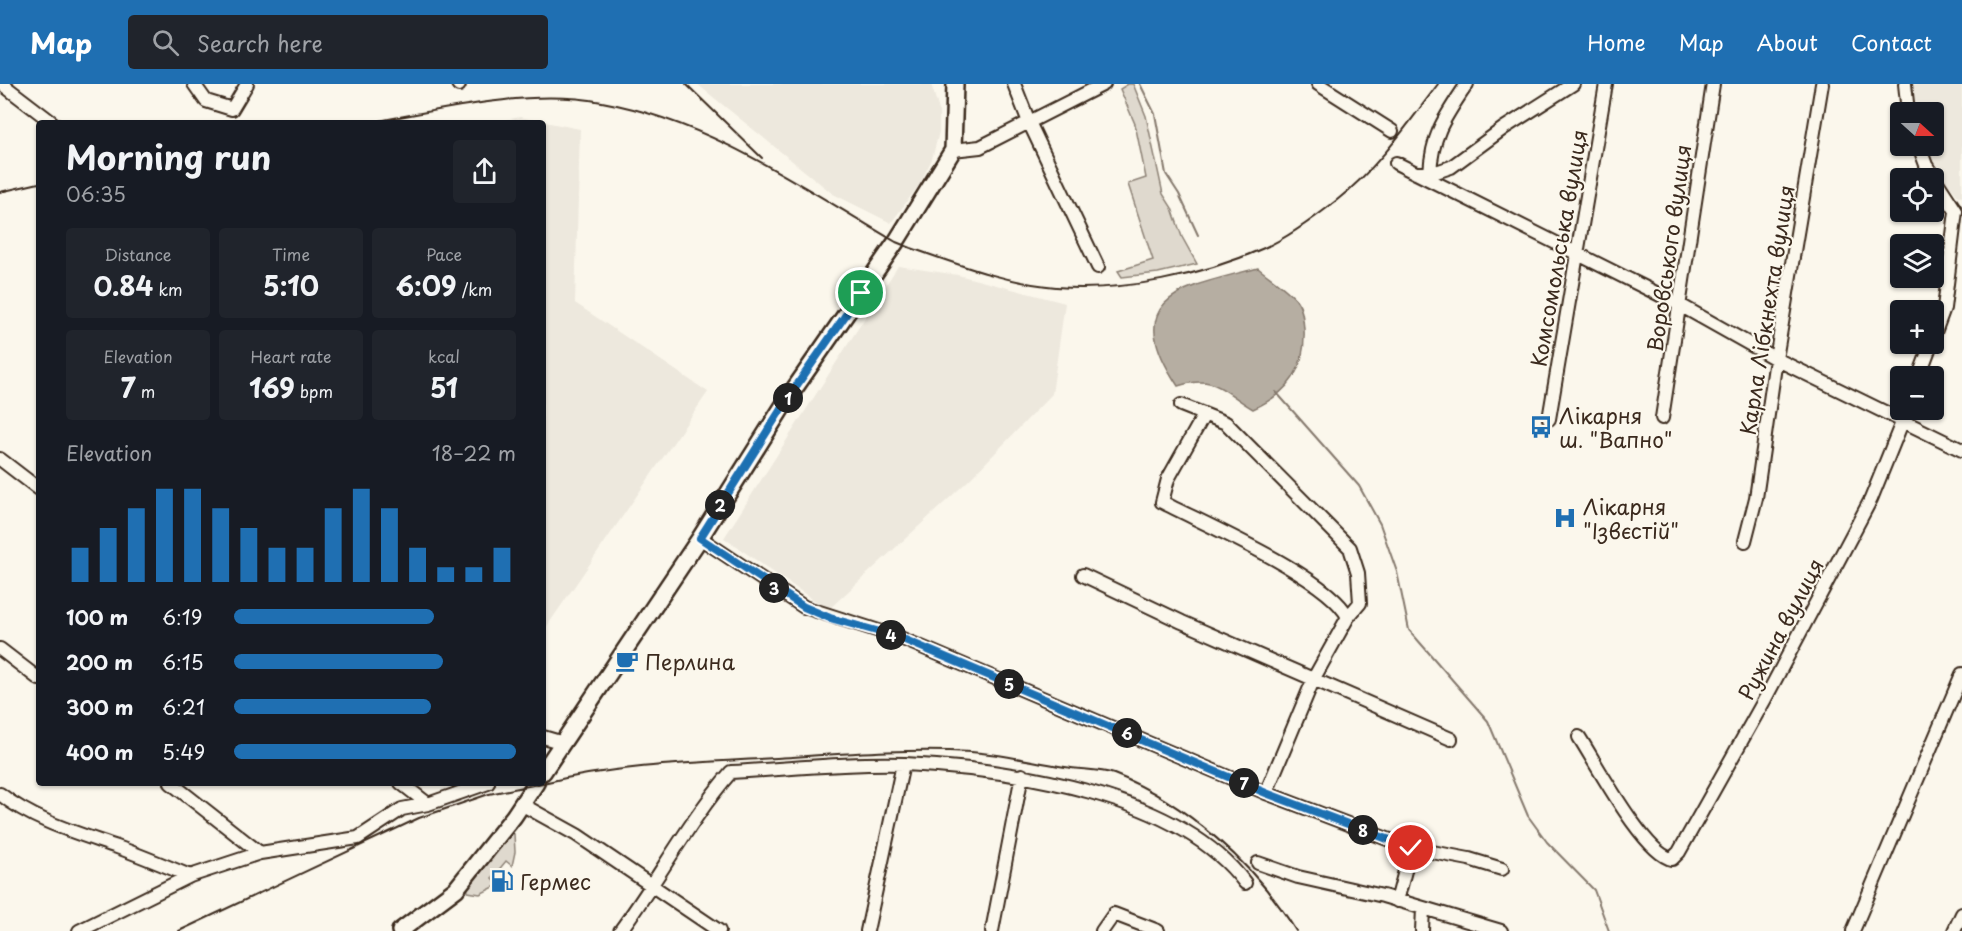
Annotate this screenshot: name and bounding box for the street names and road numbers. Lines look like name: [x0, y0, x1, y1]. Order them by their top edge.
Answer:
street label: Комсомольська вулиця: [1521, 127, 1595, 369]
street label: Воровського вулиця: [1638, 142, 1698, 354]
street label: Карла Лібкнехта вулиця: [1730, 183, 1802, 437]
street label: Ружина вулиця: [1729, 552, 1831, 706]

